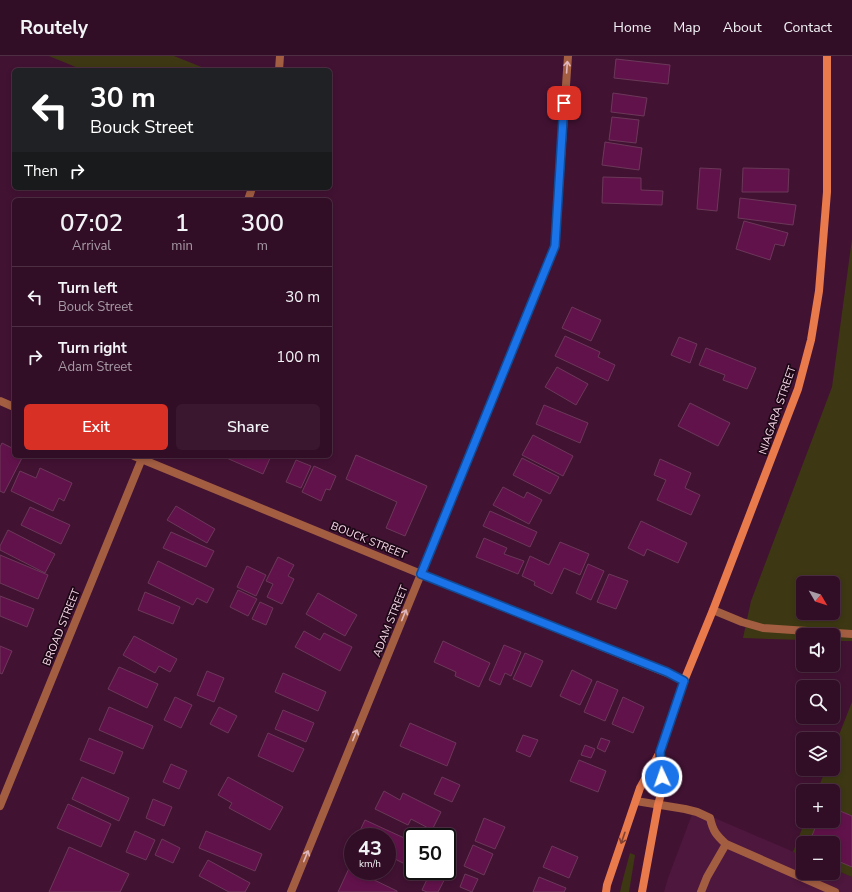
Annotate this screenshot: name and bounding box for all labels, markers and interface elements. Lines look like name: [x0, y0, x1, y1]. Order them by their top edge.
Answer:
text: Routely: [20, 15, 88, 41]
text: Home: [613, 18, 651, 37]
text: Map: [673, 18, 701, 37]
text: About: [723, 18, 762, 37]
text: Contact: [784, 18, 832, 37]
one-way arrow: [563, 61, 570, 74]
text: 30 m: [90, 79, 156, 117]
icon: left: [24, 84, 76, 136]
pin: [547, 86, 581, 120]
icon: arrive: [553, 92, 575, 114]
text: Bouck Street: [90, 115, 193, 139]
icon: right: [66, 160, 88, 182]
text: Then: [24, 161, 58, 181]
text: 07:02: [60, 207, 123, 239]
text: 1: [175, 207, 189, 239]
text: 300: [241, 207, 284, 239]
text: Arrival: [72, 237, 111, 255]
text: min: [171, 237, 193, 255]
text: m: [257, 237, 268, 255]
text: Turn left: [58, 278, 117, 298]
icon: left: [24, 286, 46, 308]
text: 30 m: [285, 287, 320, 307]
text: Bouck Street: [58, 298, 133, 316]
text: Turn right: [58, 338, 127, 358]
icon: right: [24, 346, 46, 368]
text: 100 m: [276, 347, 320, 367]
text: Adam Street: [58, 358, 132, 376]
street label: NIAGARA STREET: [755, 363, 800, 456]
button: Exit: [24, 404, 168, 450]
button: Share: [176, 404, 320, 450]
street label: BOUCK STREET: [329, 518, 409, 563]
north arrow: [796, 576, 840, 620]
map controls: [796, 576, 840, 880]
street label: ADAM STREET: [369, 583, 412, 659]
street label: BROAD STREET: [39, 586, 84, 668]
one-way arrow: [401, 609, 408, 621]
button: sound: [796, 628, 840, 672]
button: search: [796, 680, 840, 724]
one-way arrow: [352, 730, 359, 742]
button: layers: [796, 732, 840, 776]
position arrow: [641, 756, 683, 798]
button: +: [796, 784, 840, 828]
speed limit sign: 50: [404, 828, 456, 880]
one-way arrow: [619, 831, 626, 844]
text: 43: [358, 835, 382, 862]
button: −: [796, 836, 840, 880]
one-way arrow: [303, 850, 310, 862]
text: km/h: [359, 857, 381, 871]

